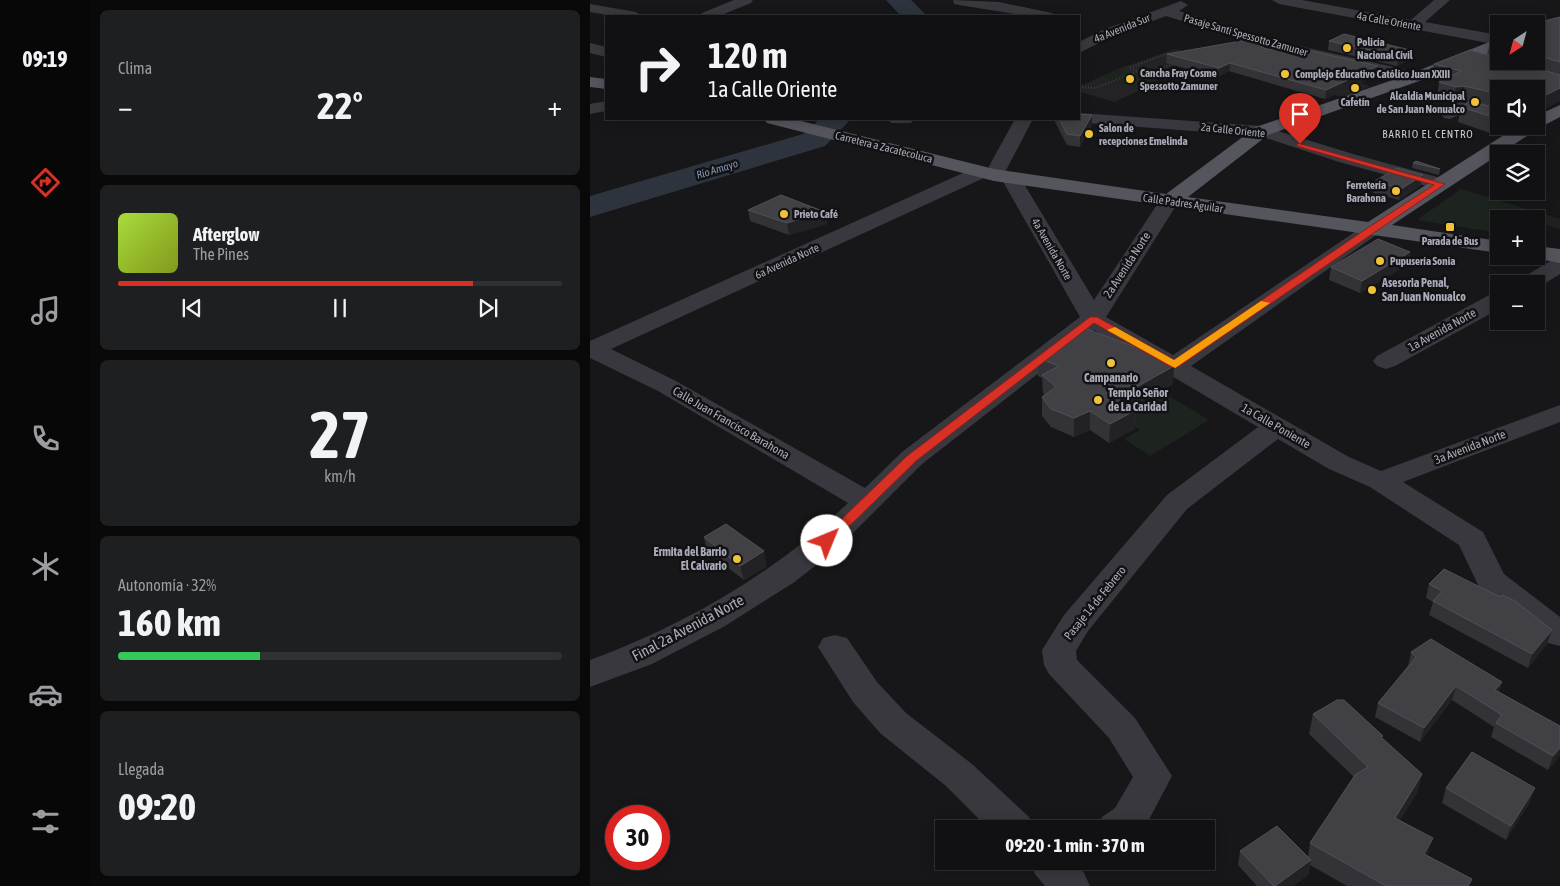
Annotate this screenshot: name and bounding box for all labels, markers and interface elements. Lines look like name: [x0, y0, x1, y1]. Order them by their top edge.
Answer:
street label: 4a Calle Oriente: [1356, 9, 1422, 33]
street label: 4a Avenida Sur: [1092, 11, 1153, 45]
street label: Pasaje Santi Spessotto Zamuner: [1183, 12, 1310, 59]
north arrow: [1490, 15, 1545, 70]
map controls: [1490, 15, 1545, 330]
icon: right: [625, 35, 690, 100]
text: 120 m: [708, 35, 787, 75]
place label: Policía Nacional Civil: [1357, 36, 1414, 61]
marker: Policía Nacional Civil: [1341, 42, 1353, 54]
text: 09:19: [22, 46, 68, 72]
text: Clima: [118, 59, 152, 77]
place label: Cancha Fray Cosme Spessotto Zamuner: [1140, 67, 1218, 92]
marker: Complejo Educativo Católico Juan XXIII: [1279, 68, 1291, 80]
place label: Complejo Educativo Católico Juan XXIII: [1295, 68, 1450, 80]
marker: Cancha Fray Cosme Spessotto Zamuner: [1124, 73, 1136, 85]
text: 1a Calle Oriente: [708, 76, 837, 102]
button: sound: [1490, 80, 1545, 135]
marker: Cafetín: [1349, 82, 1361, 94]
text: 22°: [317, 84, 363, 127]
text: −: [118, 90, 133, 122]
text: +: [547, 90, 562, 122]
place label: Alcaldia Municipal de San Juan Nonualco: [1376, 90, 1466, 115]
pin: [1279, 93, 1321, 144]
place label: Cafetín: [1340, 96, 1370, 108]
marker: Alcaldia Municipal de San Juan Nonualco: [1469, 96, 1481, 108]
icon: arrive: [1286, 100, 1314, 128]
street label: 2a Calle Oriente: [1200, 121, 1266, 139]
place label: Salon de recepciones Emelinda: [1099, 122, 1188, 147]
marker: Salon de recepciones Emelinda: [1083, 128, 1095, 140]
district label: BARRIO EL CENTRO: [1382, 128, 1474, 140]
street label: Carretera a Zacatecoluca: [834, 129, 934, 165]
button: layers: [1490, 145, 1545, 200]
water label: Río Amayo: [695, 157, 739, 181]
icon: directions: [28, 165, 63, 200]
place label: Ferretería Barahona: [1346, 179, 1386, 204]
marker: Ferretería Barahona: [1390, 185, 1402, 197]
street label: Calle Padres Aguilar: [1142, 191, 1225, 215]
marker: Prieto Café: [778, 208, 790, 220]
place label: Prieto Café: [794, 208, 838, 220]
button: +: [1490, 210, 1545, 265]
street label: 4a Avenida Norte: [1030, 216, 1074, 282]
marker: Parada de Bus: [1444, 221, 1456, 233]
text: Afterglow: [193, 223, 260, 245]
street label: 2a Avenida Norte: [1101, 230, 1153, 300]
place label: Parada de Bus: [1422, 235, 1478, 247]
street label: 6a Avenida Norte: [753, 241, 821, 281]
text: The Pines: [193, 245, 249, 263]
marker: Pupusería Sonia: [1374, 255, 1386, 267]
place label: Pupusería Sonia: [1390, 255, 1455, 267]
button: −: [1490, 275, 1545, 330]
place label: Asesoria Penal, San Juan Nonualco: [1381, 276, 1466, 304]
marker: Asesoria Penal, San Juan Nonualco: [1366, 284, 1378, 296]
icon: music: [28, 293, 63, 328]
icon: previous: [178, 294, 206, 322]
icon: pause: [326, 294, 354, 322]
icon: next: [474, 294, 502, 322]
street label: 1a Avenida Norte: [1406, 306, 1478, 354]
marker: Campanario: [1105, 357, 1117, 369]
place label: Campanario: [1084, 371, 1138, 385]
street label: Calle Juan Francisco Barahona: [670, 384, 792, 462]
place label: Templo Señor de La Caridad: [1108, 386, 1169, 414]
marker: Templo Señor de La Caridad: [1092, 394, 1104, 406]
text: 27: [309, 397, 371, 472]
street label: 1a Calle Poniente: [1239, 401, 1313, 451]
icon: phone: [28, 421, 63, 456]
street label: 3a Avenida Norte: [1432, 427, 1508, 467]
text: km/h: [324, 467, 356, 485]
position arrow: [800, 514, 852, 566]
place label: Ermita del Barrio El Calvario: [654, 545, 727, 573]
icon: climate: [28, 549, 63, 584]
marker: Ermita del Barrio El Calvario: [731, 553, 743, 565]
street label: Pasaje 14 de Febrero: [1061, 563, 1129, 643]
text: Autonomía · 32%: [118, 576, 216, 594]
street label: Final 2a Avenida Norte: [629, 591, 747, 664]
text: 160 km: [118, 601, 221, 644]
icon: car: [28, 677, 63, 712]
text: Llegada: [118, 760, 165, 778]
text: 09:20: [118, 785, 196, 828]
icon: filters: [28, 804, 63, 839]
speed limit sign: 30: [605, 805, 670, 870]
text: 09:20 · 1 min · 370 m: [1005, 834, 1145, 856]

